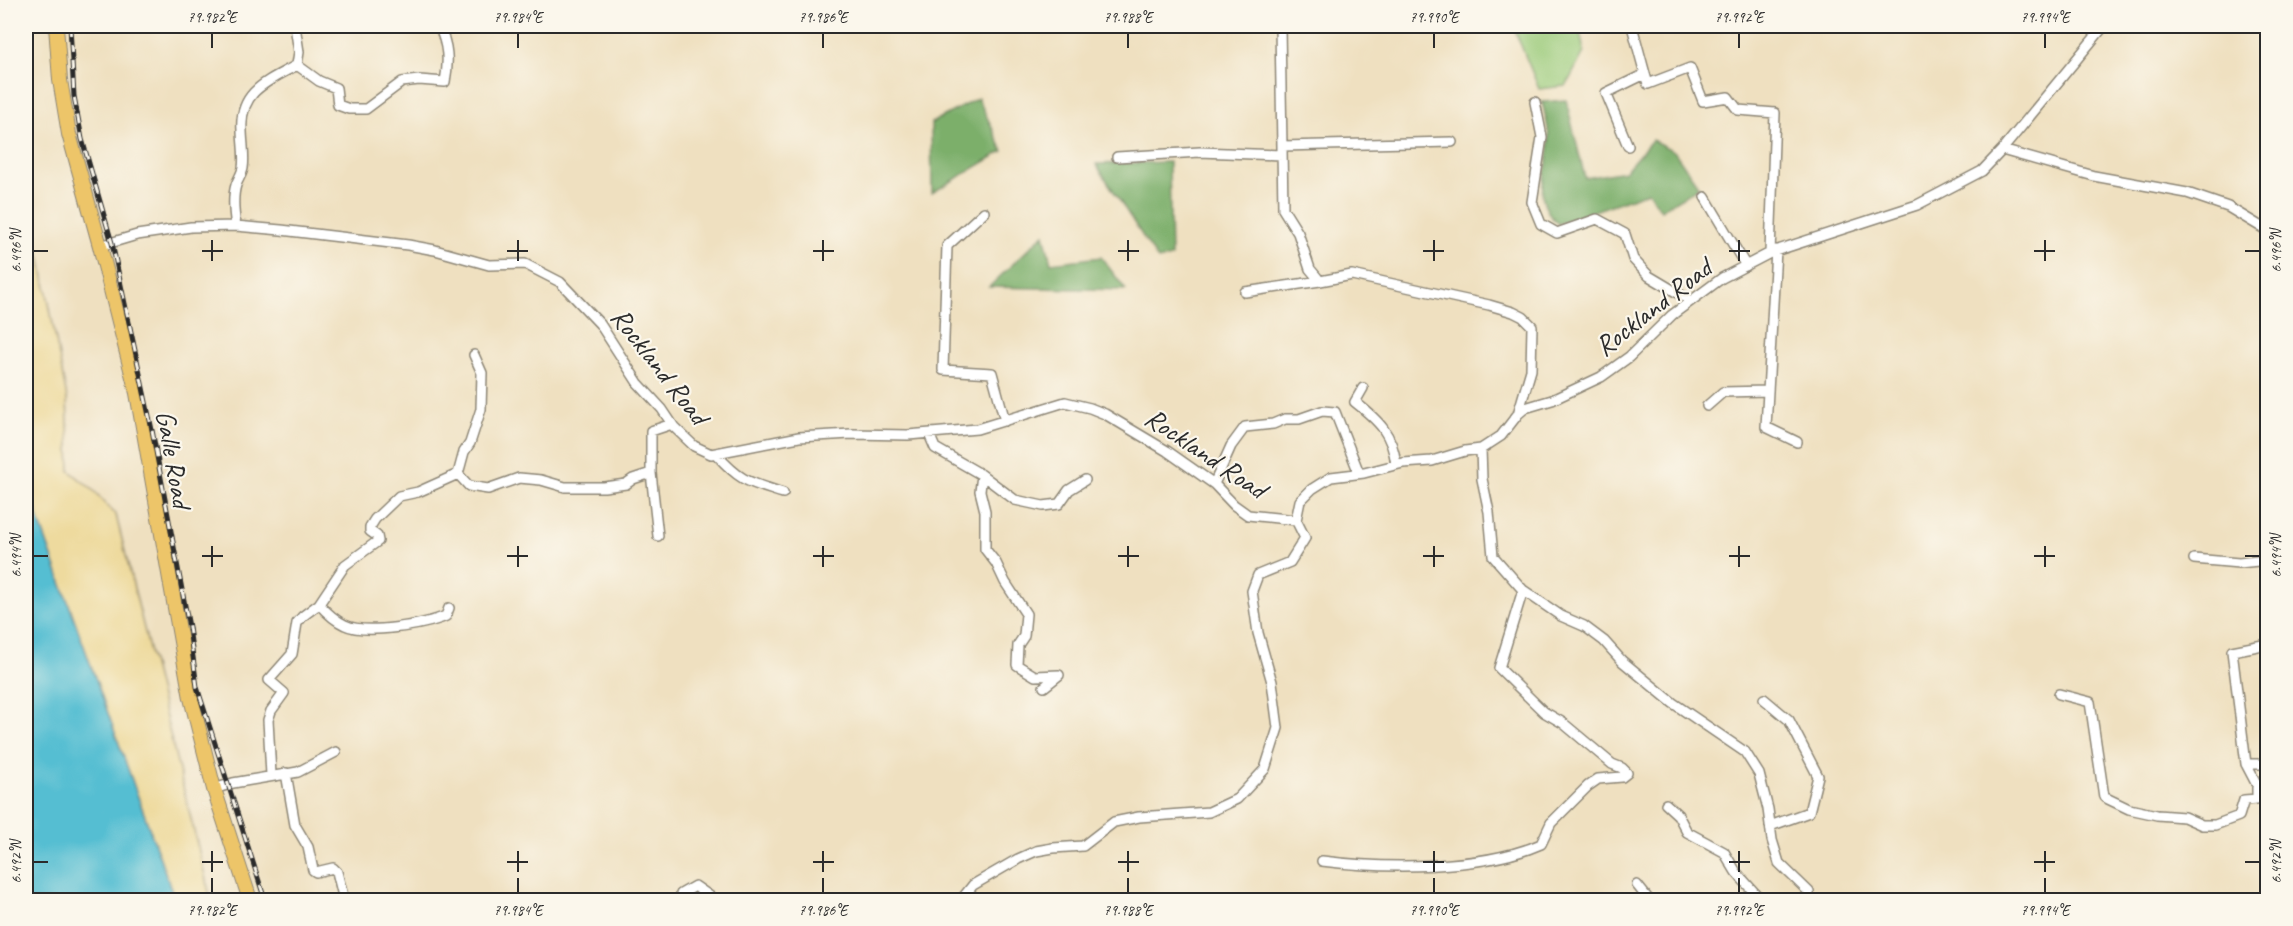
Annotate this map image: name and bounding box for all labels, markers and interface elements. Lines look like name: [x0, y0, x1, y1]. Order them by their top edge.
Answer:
text: 79.982°E: [188, 8, 239, 27]
text: 79.984°E: [494, 8, 545, 27]
text: 79.986°E: [799, 8, 850, 27]
text: 79.988°E: [1104, 8, 1155, 27]
text: 79.990°E: [1410, 8, 1461, 27]
text: 79.992°E: [1715, 8, 1766, 27]
text: 79.994°E: [2021, 8, 2072, 27]
text: 6.496°N: [7, 226, 26, 273]
text: 6.496°N: [2267, 226, 2286, 273]
street label: Rockland Road: [1587, 248, 1722, 364]
street label: Rockland Road: [603, 300, 719, 435]
street label: Rockland Road: [1139, 400, 1277, 509]
street label: Galle Road: [148, 408, 200, 514]
text: 6.494°N: [7, 531, 26, 578]
text: 6.494°N: [2267, 531, 2286, 578]
text: 6.492°N: [7, 837, 26, 884]
text: 6.492°N: [2267, 837, 2286, 884]
text: 79.982°E: [188, 901, 239, 920]
text: 79.984°E: [494, 901, 545, 920]
text: 79.986°E: [799, 901, 850, 920]
text: 79.988°E: [1104, 901, 1155, 920]
text: 79.990°E: [1410, 901, 1461, 920]
text: 79.992°E: [1715, 901, 1766, 920]
text: 79.994°E: [2021, 901, 2072, 920]

